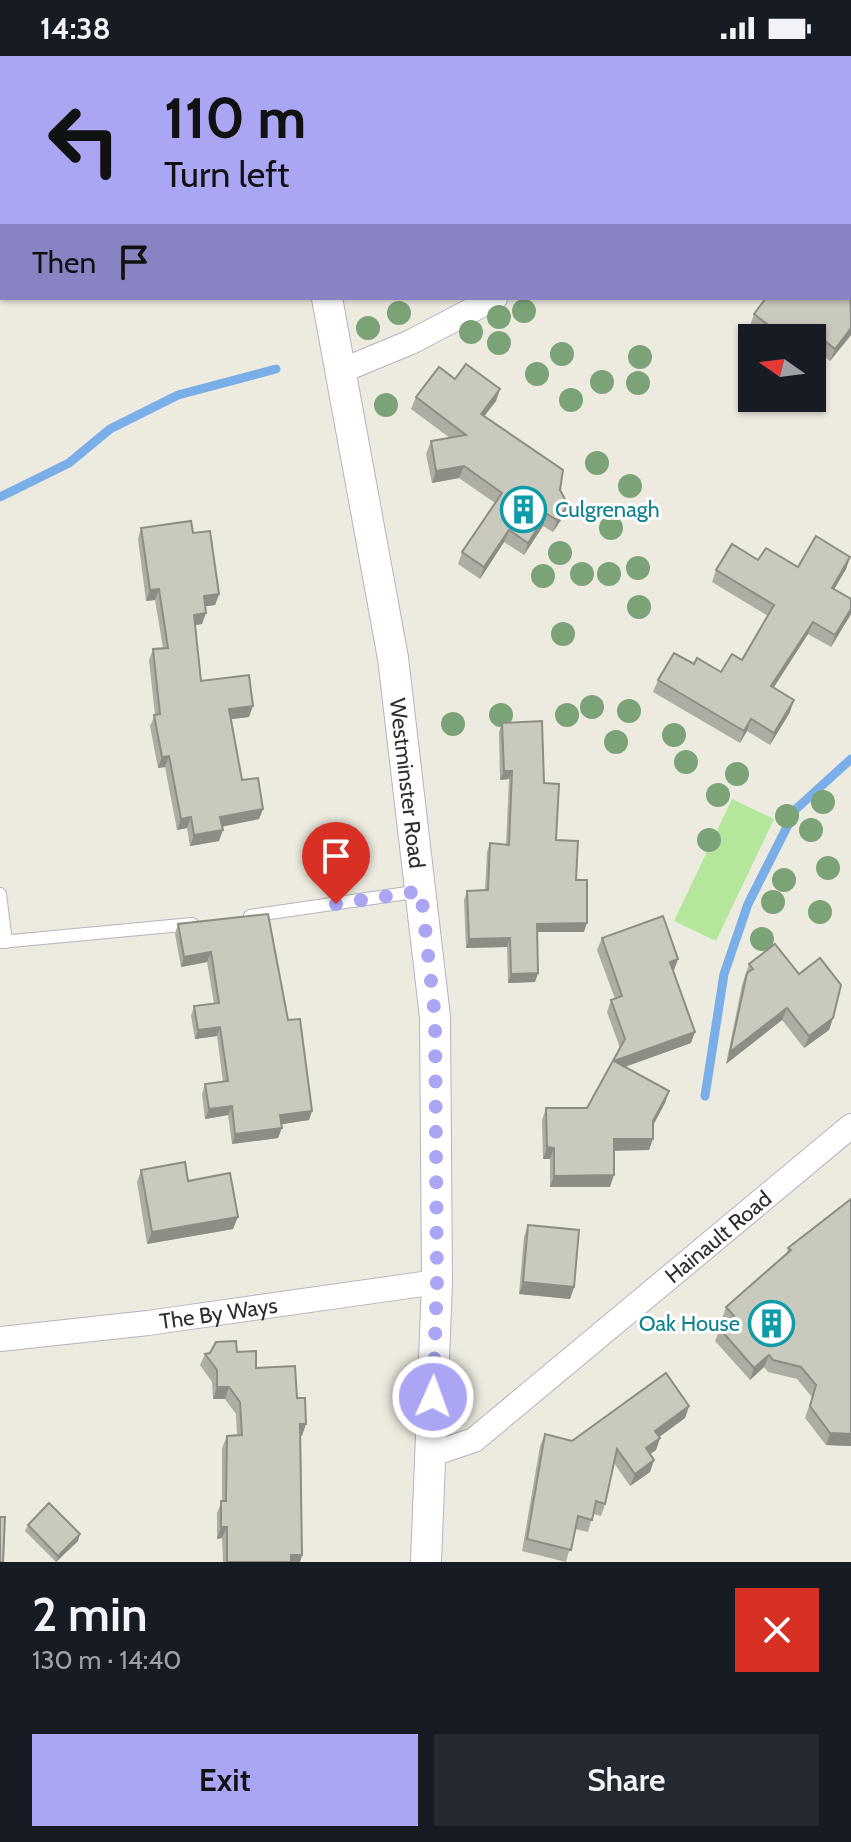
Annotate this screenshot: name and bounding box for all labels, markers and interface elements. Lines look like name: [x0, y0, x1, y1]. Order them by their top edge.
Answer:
text: 14:38: [40, 10, 111, 47]
text: 110 m: [164, 84, 306, 152]
icon: left: [32, 88, 136, 192]
text: Turn left: [164, 152, 289, 196]
icon: arrive: [112, 240, 156, 284]
text: Then: [32, 244, 96, 281]
north arrow: [738, 324, 826, 412]
map controls: [738, 324, 826, 412]
building icon: Culgrenagh: [500, 485, 548, 533]
place label: Culgrenagh: [555, 496, 660, 523]
street label: Westminster Road: [384, 697, 431, 870]
pin: [302, 822, 370, 904]
icon: arrive: [314, 834, 358, 878]
street label: Hainault Road: [660, 1185, 777, 1289]
street label: The By Ways: [158, 1292, 279, 1335]
building icon: Oak House: [747, 1299, 795, 1347]
place label: Oak House: [639, 1310, 740, 1337]
position arrow: [391, 1355, 475, 1439]
text: 2 min: [32, 1585, 148, 1643]
button: close: [735, 1588, 819, 1672]
text: 130 m · 14:40: [32, 1644, 181, 1676]
button: Exit: [32, 1734, 418, 1826]
button: Share: [434, 1734, 819, 1826]

